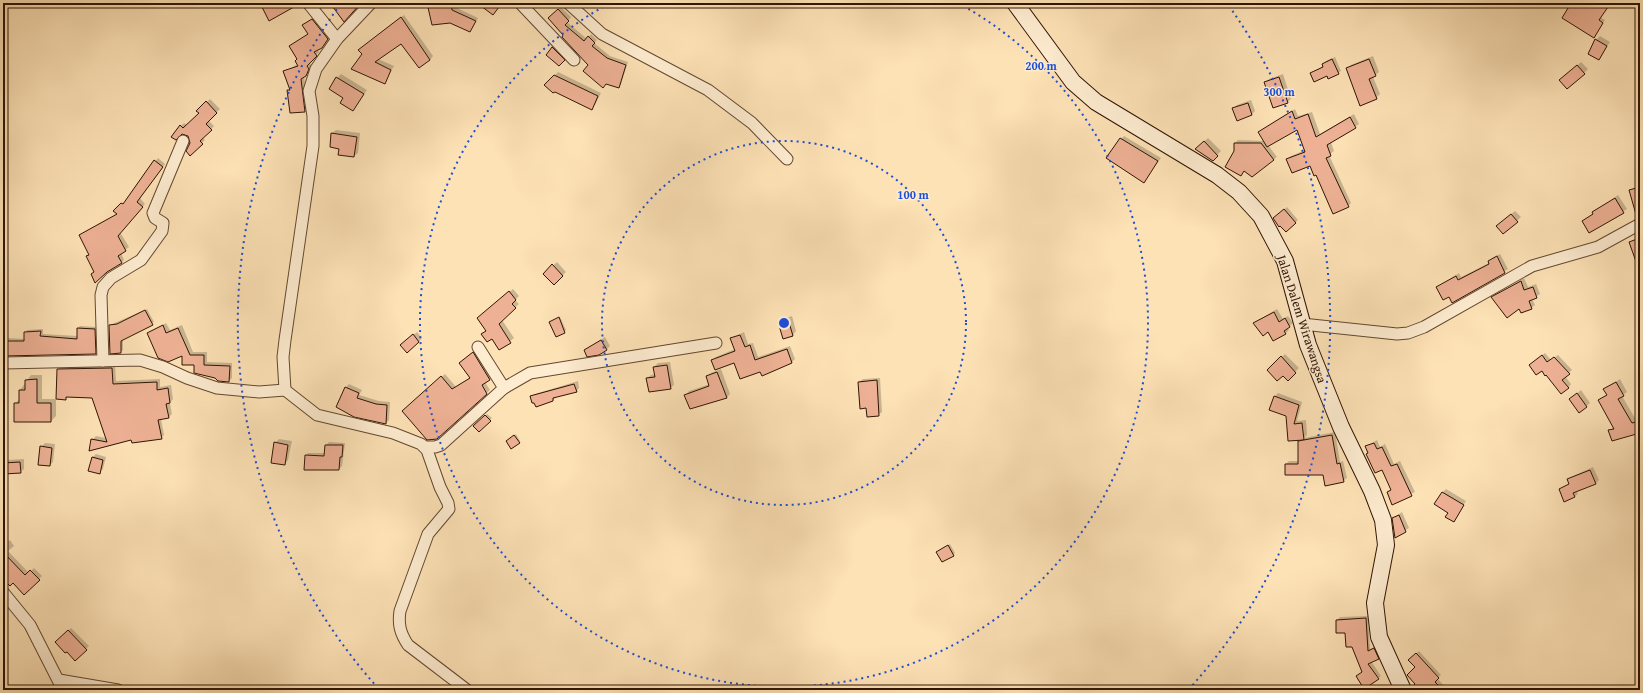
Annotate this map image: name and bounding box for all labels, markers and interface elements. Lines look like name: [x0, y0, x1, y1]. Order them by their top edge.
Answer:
text: 200 m: [1025, 57, 1058, 74]
text: 300 m: [1263, 83, 1296, 100]
text: 100 m: [897, 186, 930, 203]
street label: Jalan Dalem Wirawangsa: [1272, 251, 1332, 386]
centre of rings: [777, 316, 791, 330]

